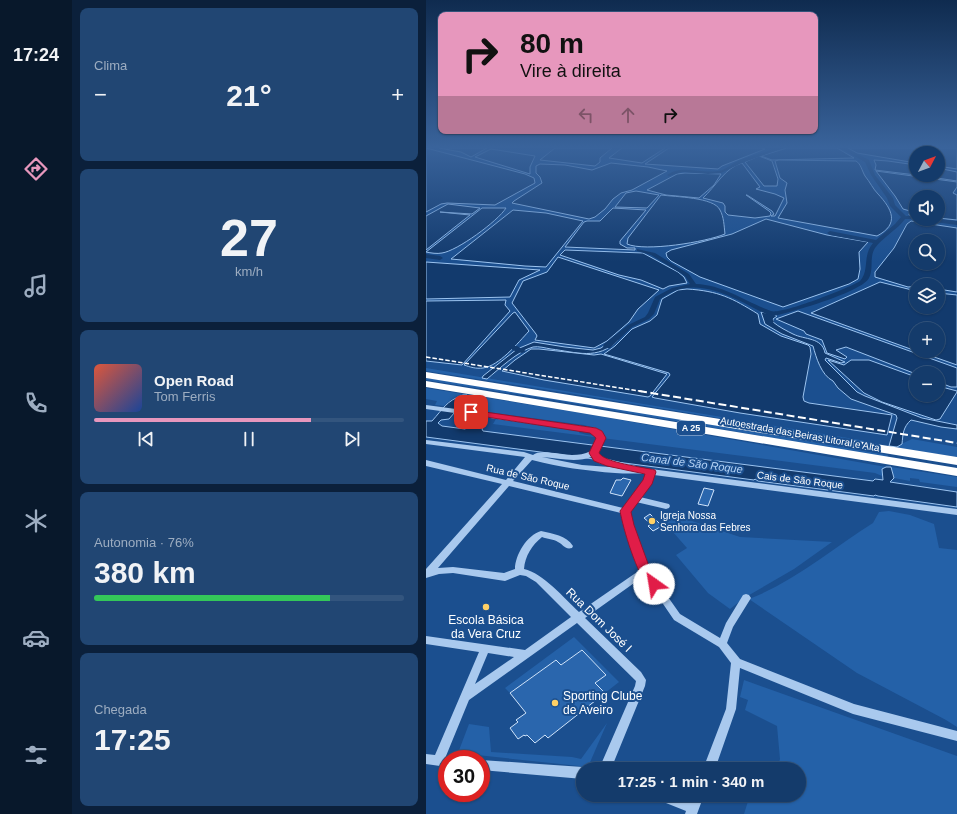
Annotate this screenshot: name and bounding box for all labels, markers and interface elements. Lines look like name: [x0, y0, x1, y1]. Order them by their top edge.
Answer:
icon: right: [454, 28, 506, 80]
text: 80 m: [520, 28, 584, 59]
text: 17:24: [13, 45, 59, 65]
text: Clima: [94, 58, 127, 73]
text: Vire à direita: [520, 61, 621, 81]
text: 21°: [226, 79, 272, 112]
text: −: [94, 82, 107, 107]
text: +: [391, 82, 404, 107]
icon: left: [575, 104, 597, 126]
icon: ahead: [617, 104, 639, 126]
icon: right: [659, 104, 681, 126]
north arrow: [909, 146, 945, 182]
map controls: [909, 146, 945, 402]
icon: directions: [22, 155, 50, 183]
button: sound: [909, 190, 945, 226]
text: 27: [220, 209, 278, 267]
button: search: [909, 234, 945, 270]
text: km/h: [235, 264, 263, 279]
icon: music: [22, 272, 50, 300]
button: layers: [909, 278, 945, 314]
button: +: [909, 322, 945, 358]
button: −: [909, 366, 945, 402]
text: Open Road: [154, 372, 234, 389]
icon: phone: [22, 389, 50, 417]
text: Tom Ferris: [154, 389, 215, 404]
pin: [454, 395, 488, 429]
icon: arrive: [460, 401, 482, 423]
street label: Autoestrada das Beiras Litoral e Alta: [719, 415, 881, 454]
road number: A 25: [677, 421, 705, 435]
icon: previous: [135, 428, 157, 450]
icon: pause: [238, 428, 260, 450]
icon: next: [341, 428, 363, 450]
water label: Canal de São Roque: [641, 451, 743, 475]
street label: Rua de São Roque: [485, 462, 571, 492]
street label: Cais de São Roque: [756, 469, 844, 491]
icon: climate: [22, 507, 50, 535]
place label: Igreja Nossa Senhora das Febres: [660, 510, 751, 533]
marker: Igreja Nossa Senhora das Febres: [647, 516, 657, 526]
text: Autonomia · 76%: [94, 535, 194, 550]
text: 380 km: [94, 556, 196, 589]
position arrow: [633, 563, 675, 605]
street label: Rua Dom José I: [563, 585, 635, 655]
marker: Escola Básica da Vera Cruz: [481, 602, 491, 612]
place label: Escola Básica da Vera Cruz: [448, 613, 524, 641]
icon: car: [22, 624, 50, 652]
place label: Sporting Clube de Aveiro: [563, 689, 643, 717]
marker: Sporting Clube de Aveiro: [550, 698, 560, 708]
text: Chegada: [94, 702, 147, 717]
text: 17:25: [94, 723, 171, 756]
icon: filters: [22, 741, 50, 769]
speed limit sign: 30: [438, 750, 490, 802]
text: 17:25 · 1 min · 340 m: [618, 773, 764, 790]

